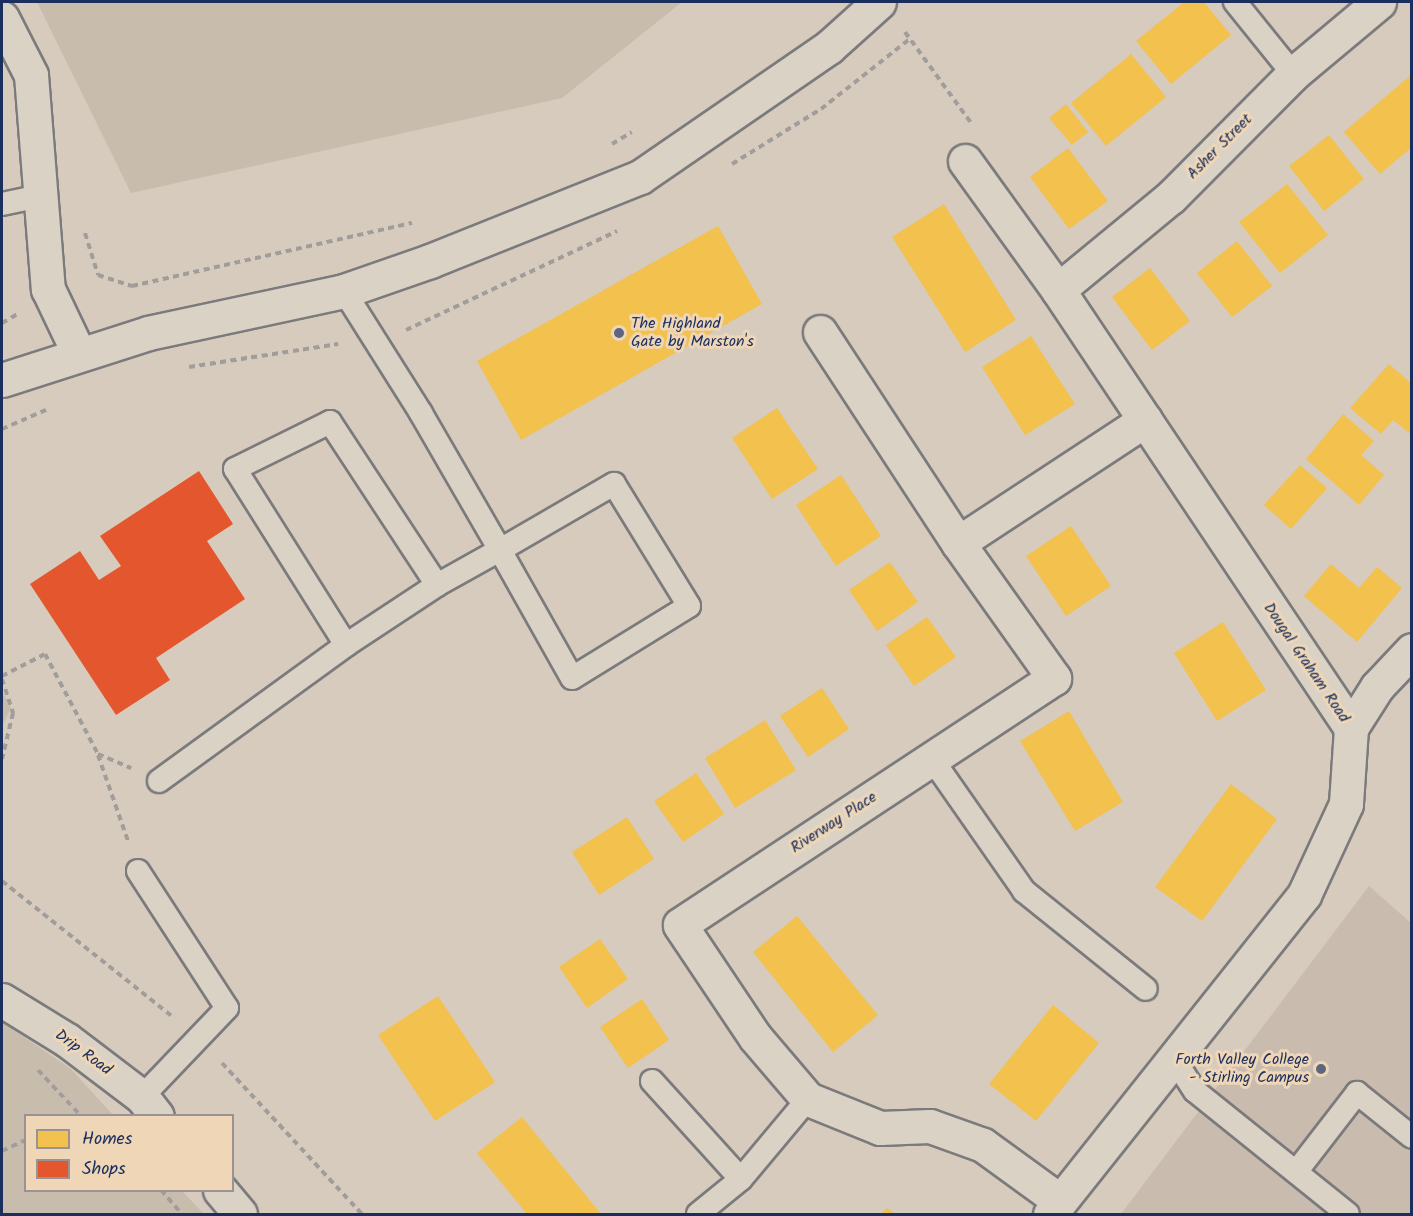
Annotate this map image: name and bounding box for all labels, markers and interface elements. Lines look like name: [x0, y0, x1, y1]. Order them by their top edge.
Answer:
street label: Asher Street: [1183, 110, 1257, 184]
place label: The Highland Gate by Marston's: [631, 314, 754, 352]
marker: The Highland Gate by Marston's: [612, 326, 626, 340]
street label: Dougal Graham Road: [1259, 599, 1353, 727]
street label: Riverway Place: [787, 788, 881, 858]
street label: Drip Road: [51, 1026, 115, 1080]
place label: Forth Valley College - Stirling Campus: [1175, 1050, 1309, 1088]
marker: Forth Valley College - Stirling Campus: [1314, 1062, 1328, 1076]
legend: [24, 1114, 234, 1192]
text: Homes: [82, 1125, 132, 1154]
text: Shops: [82, 1155, 126, 1184]

